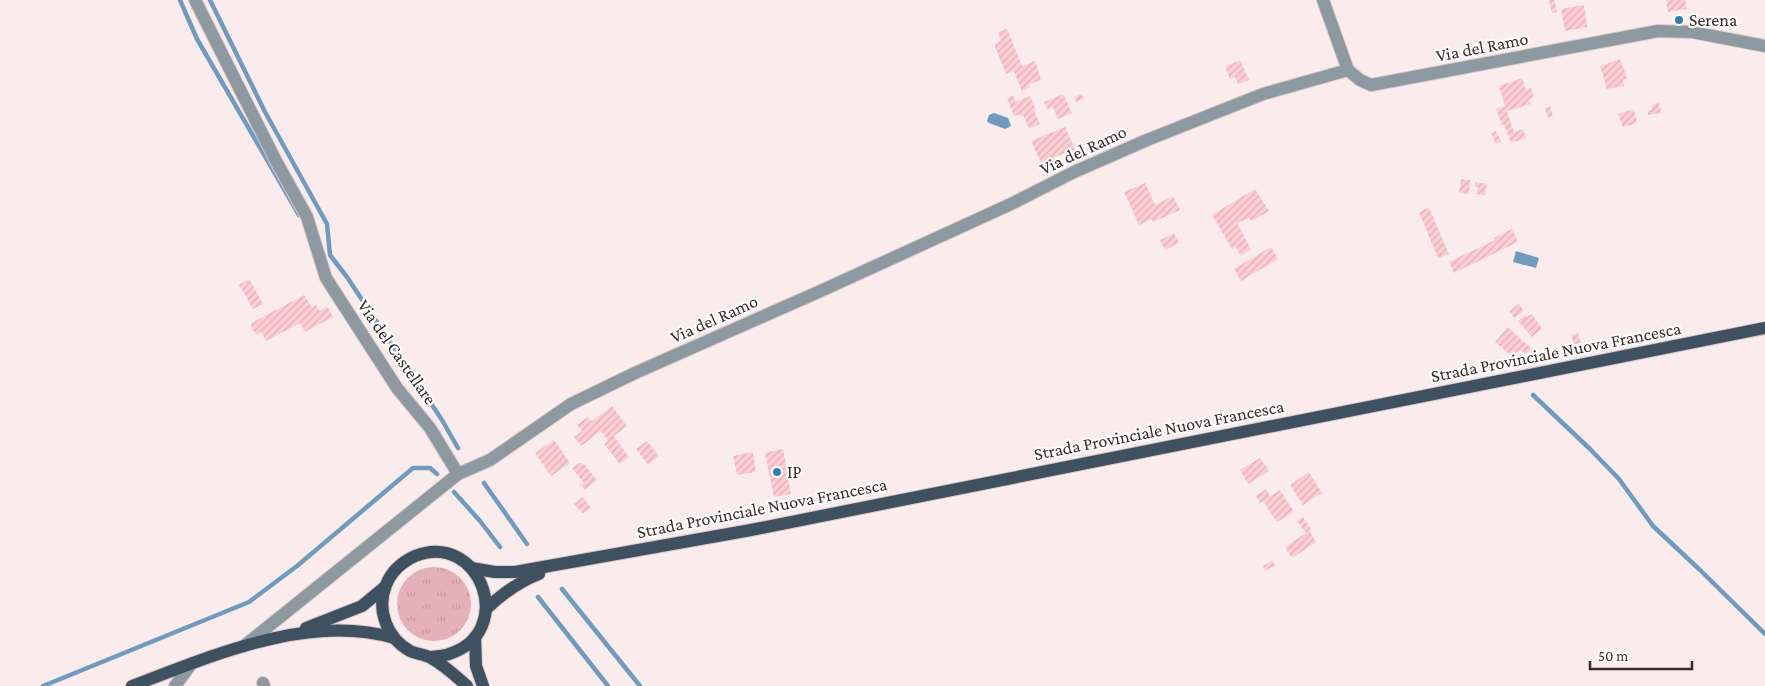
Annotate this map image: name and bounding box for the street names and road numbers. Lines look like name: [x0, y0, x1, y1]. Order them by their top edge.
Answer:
street label: Via del Ramo: [1434, 28, 1530, 66]
street label: Via del Ramo: [1036, 121, 1130, 179]
street label: Via del Ramo: [667, 291, 761, 347]
street label: Via del Castellare: [353, 296, 441, 408]
street label: Strada Provinciale Nuova Francesca: [1429, 318, 1683, 386]
street label: Strada Provinciale Nuova Francesca: [1032, 396, 1286, 464]
street label: Strada Provinciale Nuova Francesca: [635, 474, 889, 542]

